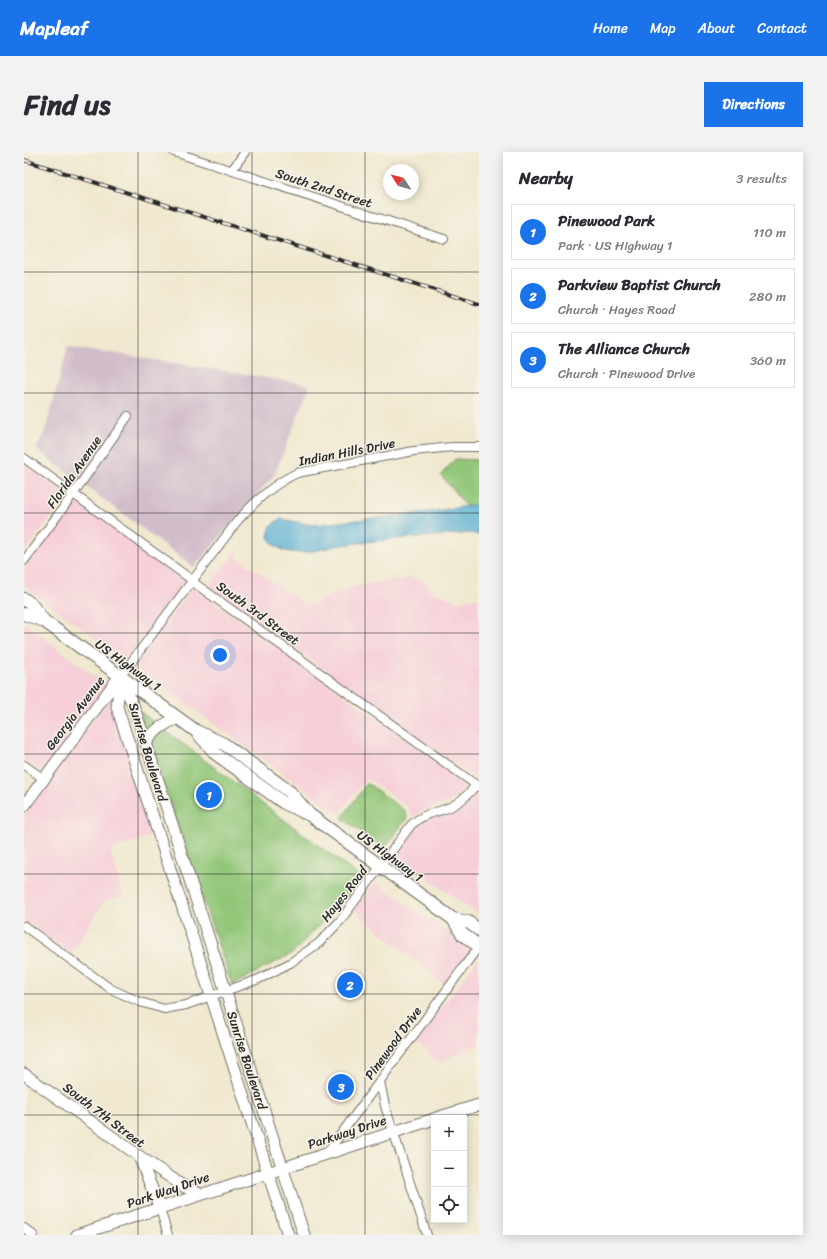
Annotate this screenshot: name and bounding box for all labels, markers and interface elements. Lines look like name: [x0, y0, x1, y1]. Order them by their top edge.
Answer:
text: Mapleaf: [20, 12, 88, 45]
text: Home: [593, 16, 628, 41]
text: Map: [650, 16, 676, 41]
text: About: [698, 16, 735, 41]
text: Contact: [757, 16, 807, 41]
text: Find us: [24, 80, 111, 129]
button: Directions: [704, 82, 803, 127]
street label: South 2nd Street: [273, 162, 376, 215]
text: Nearby: [519, 163, 573, 193]
north arrow: [383, 164, 419, 200]
text: 3 results: [736, 167, 787, 190]
text: Pinewood Park: [558, 208, 655, 234]
text: 1: [530, 221, 536, 244]
text: 110 m: [753, 221, 786, 244]
text: Park · US Highway 1: [558, 234, 672, 257]
text: Parkview Baptist Church: [558, 272, 721, 298]
text: 2: [529, 285, 537, 308]
text: 280 m: [749, 285, 786, 308]
text: Church · Hayes Road: [558, 298, 675, 321]
text: The Alliance Church: [558, 336, 690, 362]
text: 3: [529, 349, 537, 372]
text: 360 m: [750, 349, 786, 372]
text: Church · Pinewood Drive: [558, 362, 695, 385]
street label: Florida Avenue: [40, 431, 108, 513]
street label: Indian Hills Drive: [296, 431, 398, 473]
street label: South 3rd Street: [211, 575, 305, 651]
street label: US Highway 1: [90, 633, 166, 697]
your location: [210, 645, 230, 665]
street label: Georgia Avenue: [39, 670, 111, 755]
street label: Sunrise Boulevard: [122, 700, 174, 805]
pin: 1: [196, 780, 222, 810]
street label: US Highway 1: [352, 824, 428, 888]
street label: Hayes Road: [315, 860, 374, 927]
pin: 2: [337, 970, 363, 1000]
street label: Pinewood Drive: [358, 1001, 428, 1085]
street label: Sunrise Boulevard: [220, 1008, 274, 1113]
pin: 3: [328, 1072, 354, 1102]
street label: South 7th Street: [58, 1076, 151, 1154]
street label: Parkway Drive: [305, 1108, 390, 1156]
map controls: [431, 1115, 467, 1223]
button: +: [431, 1115, 467, 1151]
button: −: [431, 1151, 467, 1187]
street label: Park Way Drive: [124, 1165, 213, 1215]
button: locate: [431, 1187, 467, 1223]

